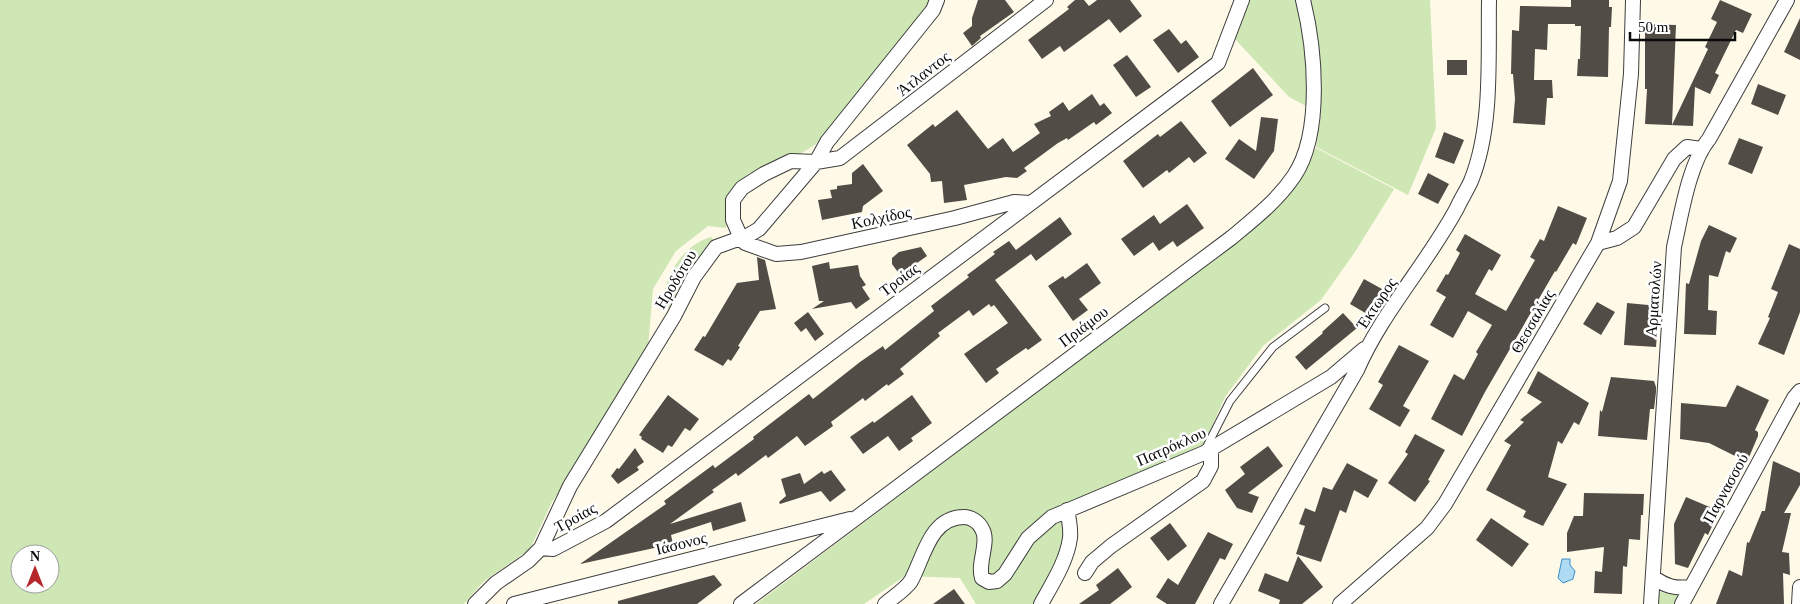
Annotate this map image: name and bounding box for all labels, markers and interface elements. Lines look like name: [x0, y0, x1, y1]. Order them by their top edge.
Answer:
scale bar: [1630, 10, 1735, 42]
text: 50 m: [1638, 19, 1669, 35]
street label: Άτλαντος: [894, 47, 954, 99]
street label: Κολχίδος: [850, 203, 913, 233]
street label: Ηροδότου: [651, 247, 700, 312]
street label: Τροίας: [876, 259, 923, 300]
street label: Αρματολών: [1642, 260, 1666, 338]
street label: Έκτωρος: [1352, 274, 1401, 334]
street label: Θεσσαλίας: [1507, 286, 1558, 356]
street label: Πριάμου: [1056, 302, 1112, 351]
street label: Πατρόκλου: [1134, 424, 1209, 470]
street label: Παρνασσού: [1699, 451, 1752, 526]
street label: Τροίας: [552, 499, 600, 537]
street label: Ιάσονος: [654, 529, 709, 558]
north arrow: [10, 544, 60, 594]
text: N: [30, 549, 40, 564]

